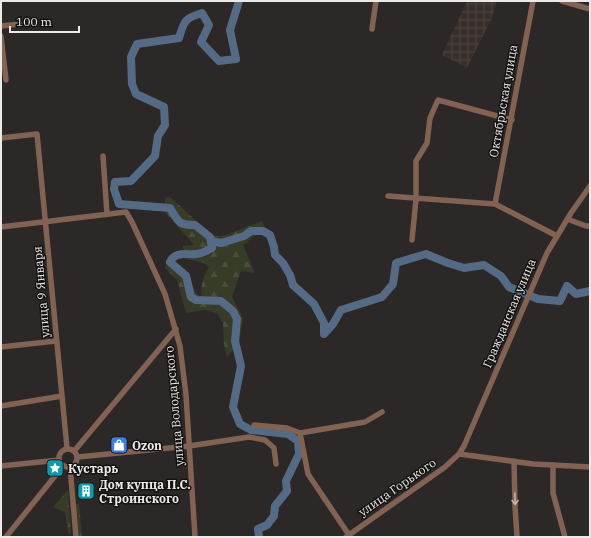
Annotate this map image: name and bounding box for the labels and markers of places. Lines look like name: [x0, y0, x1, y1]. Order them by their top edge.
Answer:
shop icon: Ozon: [109, 435, 129, 455]
place label: Ozon: [132, 438, 162, 453]
place icon: Кустарь: [45, 458, 65, 478]
place label: Кустарь: [68, 461, 118, 476]
place label: Дом купца П.С. Строинского: [99, 477, 191, 506]
building icon: Дом купца П.С. Строинского: [76, 481, 96, 501]

